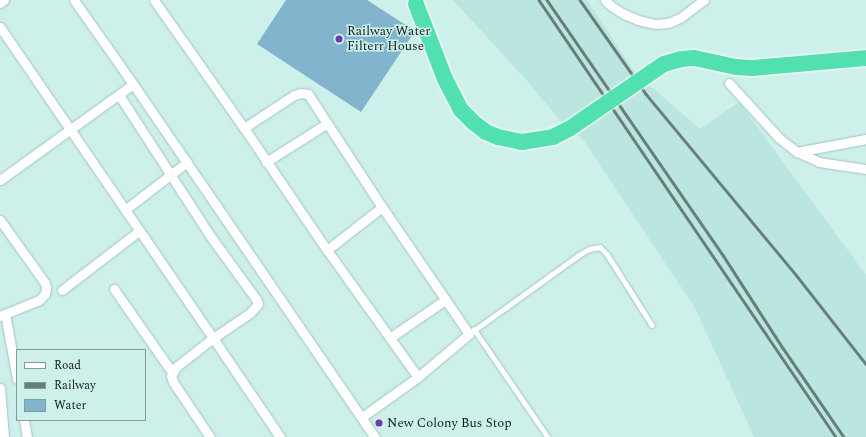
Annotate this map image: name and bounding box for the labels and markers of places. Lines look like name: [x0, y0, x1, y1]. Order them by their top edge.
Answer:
place label: Railway Water Filterr House: [347, 24, 430, 55]
marker: Railway Water Filterr House: [334, 34, 344, 44]
place label: New Colony Bus Stop: [387, 415, 512, 431]
marker: New Colony Bus Stop: [374, 418, 384, 428]

